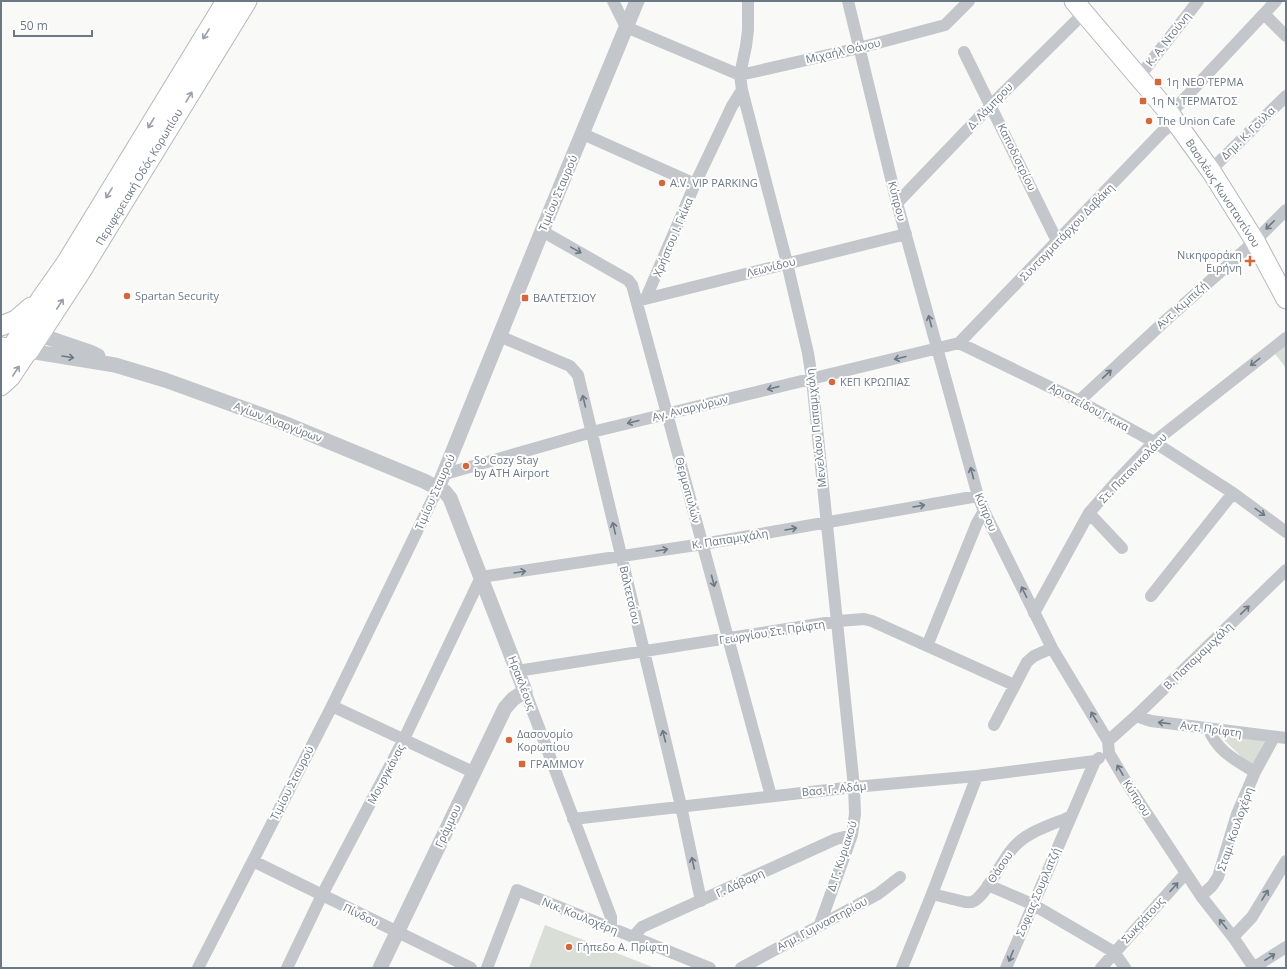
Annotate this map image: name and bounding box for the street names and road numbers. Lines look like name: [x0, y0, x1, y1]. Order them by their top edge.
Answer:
street label: Κ. Α. Ντούνη: [1142, 9, 1193, 69]
street label: Μιχαήλ Θάνου: [804, 35, 882, 66]
street label: Δ. Λάμπρου: [964, 79, 1016, 132]
street label: Δημ. Κ. Γούλα: [1217, 103, 1278, 162]
street label: Περιφερειακή Οδός Κορωπίου: [92, 105, 186, 248]
street label: Καποδιστρίου: [995, 121, 1040, 193]
street label: Βασιλέως Κωνσταντίνου: [1183, 136, 1264, 250]
street label: Τιμίου Σταυρού: [535, 152, 580, 233]
street label: Κύπρου: [885, 179, 910, 223]
street label: Συνταγματάρχου Δαβάκη: [1016, 180, 1117, 284]
street label: Χρήστου Ι. Γκίκα: [649, 195, 696, 279]
street label: Λεωνίδου: [745, 253, 797, 280]
street label: Αντ. Κιμπιζή: [1153, 278, 1210, 332]
street label: Μενελάου Παπαμιχάλη: [802, 368, 829, 488]
street label: Αριστείδου Γκικα: [1047, 379, 1132, 434]
street label: Αγ. Αναργύρων: [650, 391, 730, 424]
street label: Αγίων Αναργύρων: [232, 398, 324, 445]
street label: Στ. Πατανικολάου: [1095, 429, 1170, 506]
street label: Τιμίου Σταυρού: [411, 451, 458, 532]
street label: Θερμοπυλών: [672, 455, 705, 525]
street label: Κύπρου: [972, 490, 1001, 534]
street label: Κ. Παπαμιχάλη: [691, 525, 769, 552]
street label: Βαλτετσίου: [617, 564, 645, 626]
street label: Γεωργίου Στ. Πρίφτη: [718, 616, 826, 647]
street label: Β. Παπαμαμιχάλη: [1160, 619, 1236, 693]
street label: Ηρακλέους: [505, 654, 540, 712]
street label: Αντ. Πρίφτη: [1179, 717, 1243, 740]
street label: Μουργκάνας: [363, 741, 408, 806]
street label: Τιμίου Σταυρού: [266, 743, 317, 822]
street label: Κύπρου: [1120, 777, 1155, 819]
street label: Βασ. Γ. Αδάμ: [801, 778, 867, 799]
street label: Σταμ. Κουλοχέρη: [1213, 785, 1256, 873]
street label: Γράμμου: [431, 802, 464, 850]
street label: Δ. Γ. Κυριακού: [823, 818, 860, 893]
street label: Σοφιας Σουρλατζή: [1012, 845, 1063, 939]
street label: Θάσου: [983, 848, 1016, 886]
street label: Γ. Δάβαρη: [713, 865, 766, 900]
street label: Νικ. Κουλοχέρη: [540, 893, 620, 938]
street label: Αημ. Γυμναστηρίου: [774, 893, 870, 954]
street label: Σωκράτους: [1118, 893, 1168, 946]
street label: Πίνδου: [341, 900, 382, 930]

